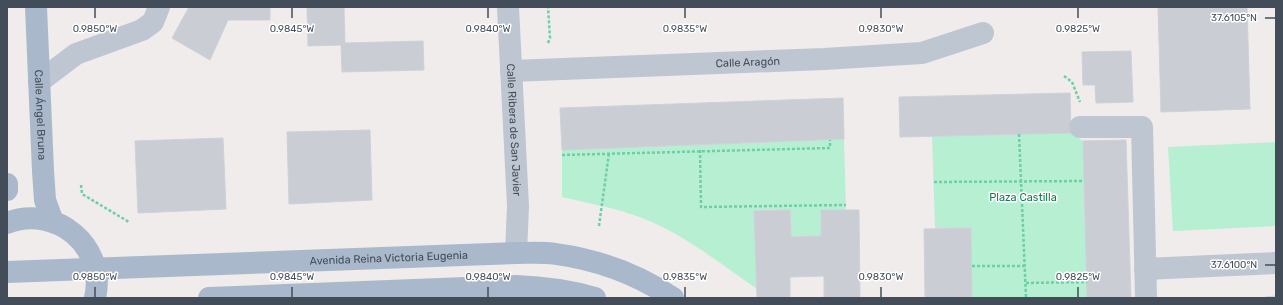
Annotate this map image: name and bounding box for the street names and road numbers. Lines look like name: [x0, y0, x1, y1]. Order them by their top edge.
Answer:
street label: Calle Aragón: [715, 54, 780, 70]
street label: Calle Ribera de San Javier: [504, 63, 524, 197]
street label: Calle Ángel Bruna: [32, 69, 49, 160]
street label: Avenida Reina Victoria Eugenia: [309, 248, 468, 267]

